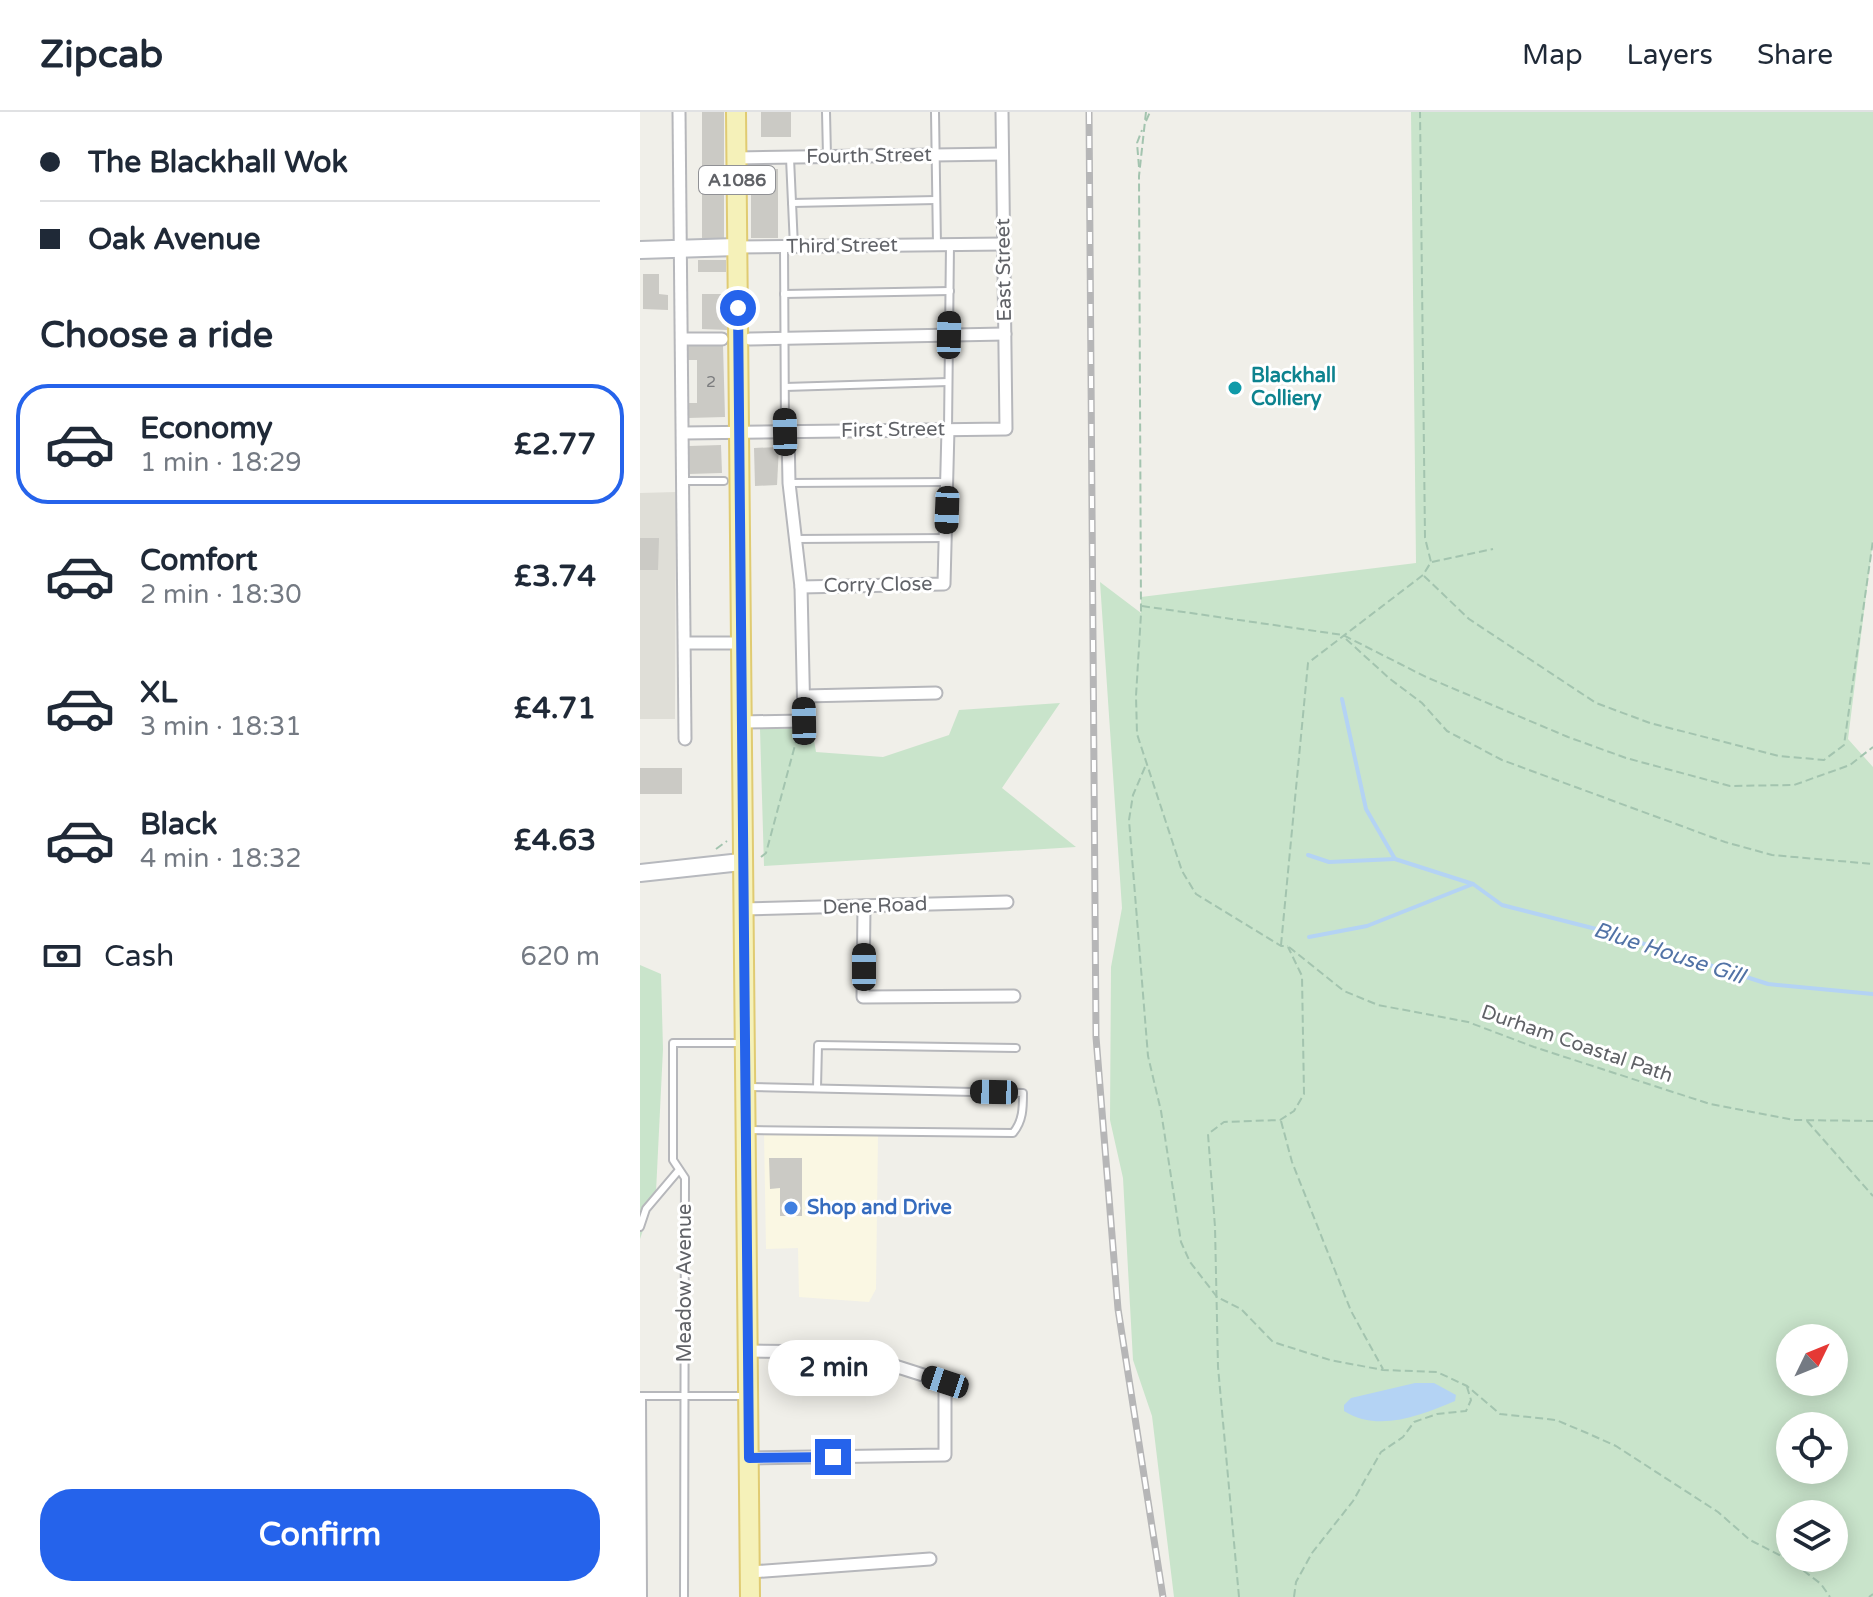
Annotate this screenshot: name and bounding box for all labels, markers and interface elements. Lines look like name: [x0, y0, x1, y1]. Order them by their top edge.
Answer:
text: Zipcab: [40, 32, 163, 78]
text: Map: [1522, 38, 1583, 72]
text: Layers: [1627, 38, 1713, 72]
text: Share: [1757, 38, 1833, 72]
street label: Fourth Street: [806, 143, 932, 169]
text: The Blackhall Wok: [88, 144, 348, 181]
road number: A1086: [699, 166, 775, 194]
street label: East Street: [991, 218, 1017, 322]
text: Oak Avenue: [88, 221, 260, 258]
street label: Third Street: [786, 233, 898, 259]
route start: [720, 290, 756, 326]
car: [937, 311, 961, 359]
text: Choose a ride: [40, 314, 273, 357]
place label: Blackhall Colliery: [1251, 364, 1336, 411]
house number: 2: [706, 372, 716, 392]
marker: Blackhall Colliery: [1226, 379, 1244, 397]
icon: car: [44, 408, 116, 480]
car: [773, 408, 797, 456]
text: Economy: [140, 410, 273, 447]
street label: First Street: [841, 417, 946, 443]
text: £2.77: [514, 426, 596, 463]
text: 1 min · 18:29: [140, 447, 302, 478]
car: [934, 486, 960, 534]
icon: car: [44, 540, 116, 612]
text: Comfort: [140, 542, 258, 579]
text: £3.74: [514, 558, 596, 595]
street label: Corry Close: [823, 572, 933, 598]
text: 2 min · 18:30: [140, 579, 302, 610]
icon: car: [44, 672, 116, 744]
text: XL: [140, 674, 177, 711]
text: £4.71: [514, 690, 596, 727]
car: [792, 697, 816, 745]
text: 3 min · 18:31: [140, 711, 302, 742]
icon: car: [44, 804, 116, 876]
text: Black: [140, 806, 217, 843]
text: £4.63: [514, 822, 596, 859]
text: 4 min · 18:32: [140, 843, 302, 874]
street label: Dene Road: [822, 892, 928, 920]
water label: Blue House Gill: [1590, 916, 1750, 990]
icon: cash: [40, 934, 84, 978]
text: Cash: [104, 938, 174, 975]
text: 620 m: [520, 941, 600, 972]
car: [852, 943, 876, 991]
street label: Durham Coastal Path: [1478, 1000, 1676, 1088]
car: [970, 1080, 1018, 1104]
place label: Shop and Drive: [807, 1196, 952, 1220]
marker: Shop and Drive: [782, 1199, 800, 1217]
street label: Meadow Avenue: [673, 1204, 697, 1362]
north arrow: [1776, 1324, 1848, 1396]
map controls: [1776, 1324, 1848, 1572]
callout: 2 min: [767, 1341, 899, 1397]
text: 2 min: [799, 1352, 869, 1383]
car: [918, 1363, 972, 1401]
button: locate: [1776, 1412, 1848, 1484]
route end: [815, 1439, 851, 1475]
button: Confirm: [40, 1489, 600, 1581]
button: layers: [1776, 1500, 1848, 1572]

